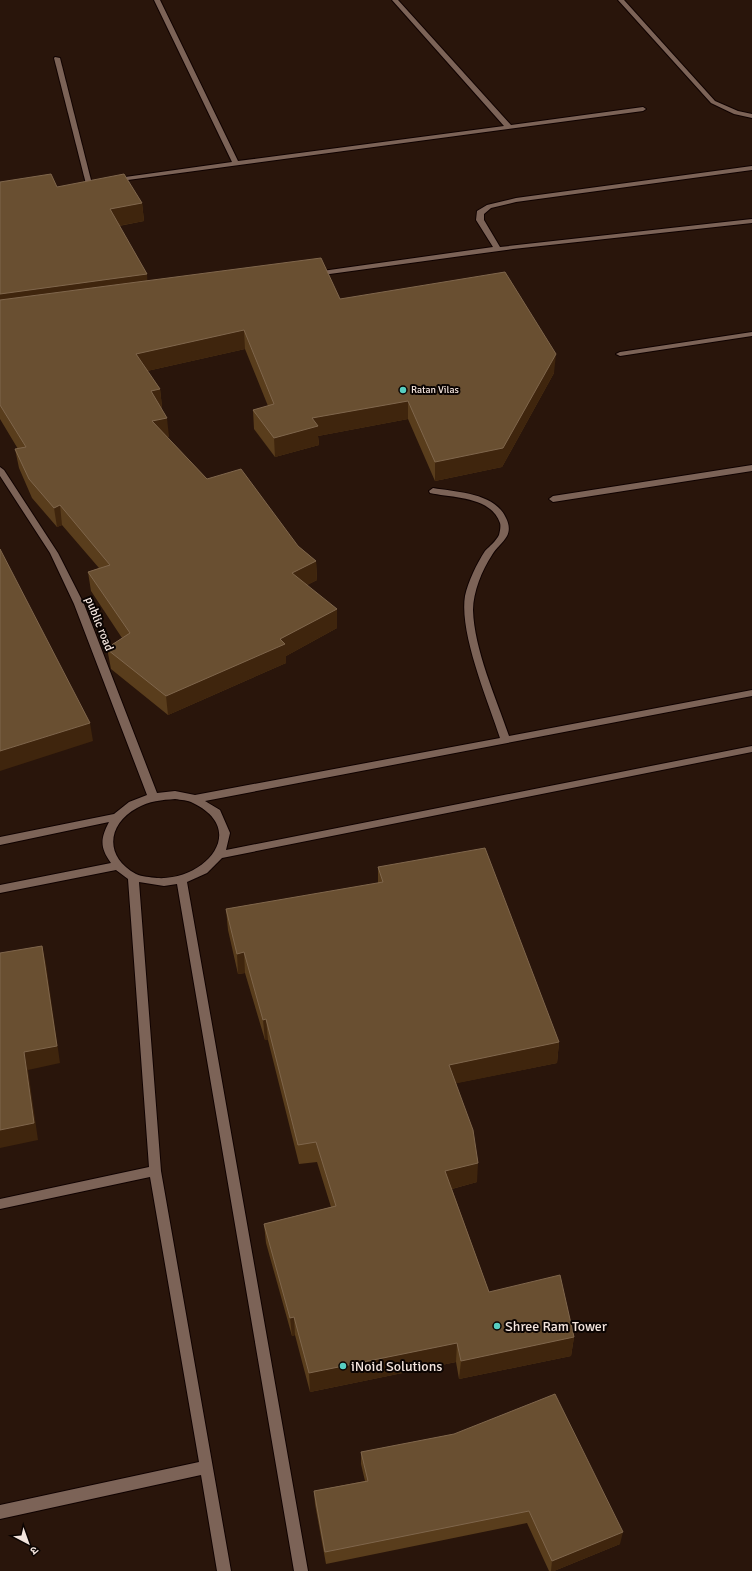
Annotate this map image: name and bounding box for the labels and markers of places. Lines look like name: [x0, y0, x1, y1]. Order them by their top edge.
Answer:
place label: Ratan Vilas: [411, 384, 460, 396]
marker: Ratan Vilas: [398, 385, 408, 395]
place label: Shree Ram Tower: [505, 1318, 608, 1335]
marker: Shree Ram Tower: [492, 1321, 502, 1331]
place label: iNoid Solutions: [351, 1358, 442, 1375]
marker: iNoid Solutions: [338, 1361, 348, 1371]

